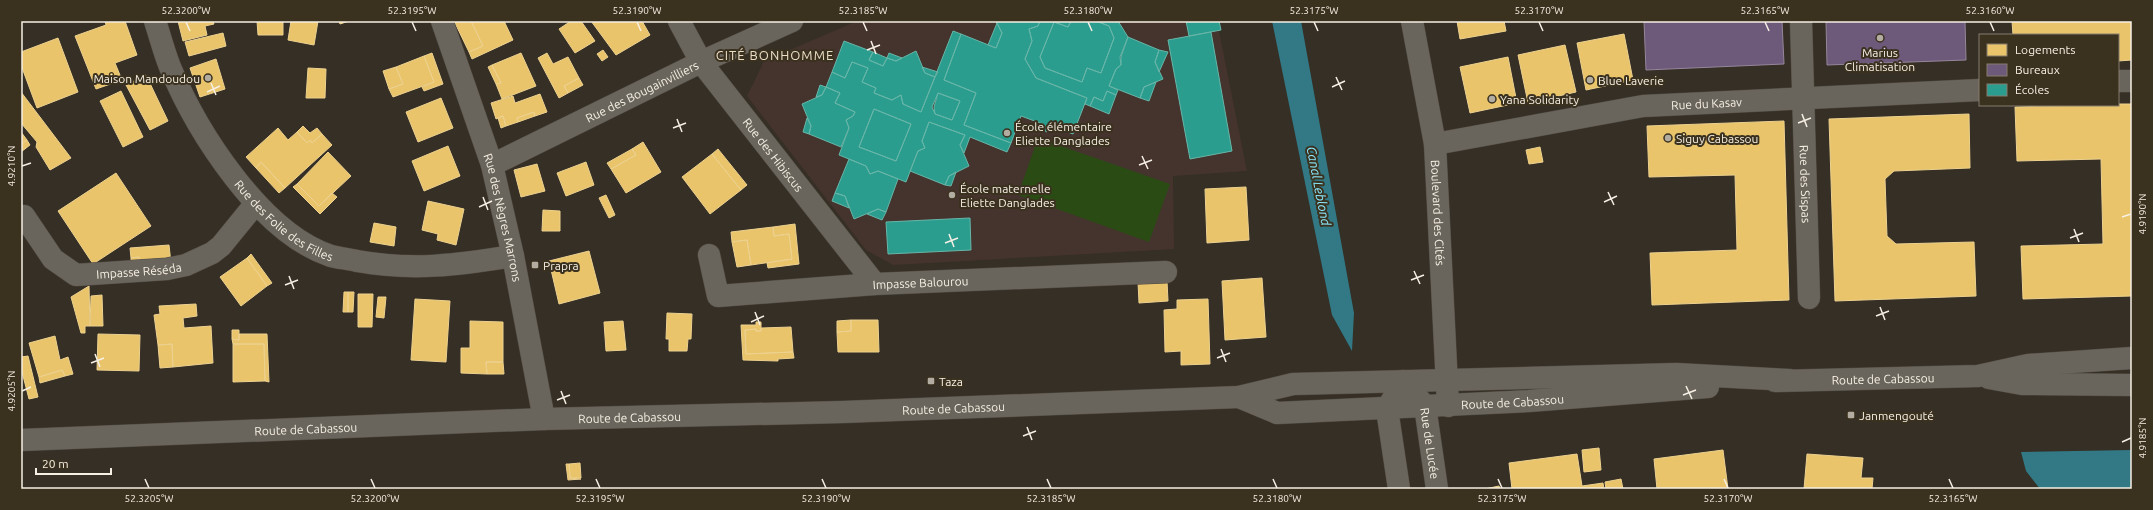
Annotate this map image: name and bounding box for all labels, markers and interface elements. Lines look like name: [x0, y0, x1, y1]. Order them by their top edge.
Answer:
text: 52.3200°W: [162, 5, 210, 16]
text: 52.3195°W: [388, 5, 436, 16]
text: 52.3190°W: [613, 5, 661, 16]
text: 52.3185°W: [839, 5, 887, 16]
text: 52.3180°W: [1064, 5, 1112, 16]
text: 52.3175°W: [1290, 5, 1338, 16]
text: 52.3170°W: [1515, 5, 1563, 16]
text: 52.3165°W: [1741, 5, 1789, 16]
text: 52.3160°W: [1966, 5, 2014, 16]
marker: Marius Climatisation: [1875, 33, 1885, 43]
legend: [1979, 34, 2119, 106]
text: Logements: [2015, 43, 2075, 56]
place label: Marius Climatisation: [1845, 46, 1915, 73]
district label: CITÉ BONHOMME: [716, 47, 834, 62]
street label: Rue des Bougainvilliers: [583, 58, 700, 124]
text: Bureaux: [2015, 63, 2060, 76]
place label: Maison Mandoudou: [93, 72, 200, 85]
marker: Maison Mandoudou: [203, 73, 213, 83]
place label: Blue Laverie: [1598, 74, 1664, 87]
marker: Blue Laverie: [1585, 75, 1595, 85]
text: Écoles: [2015, 83, 2049, 96]
place label: Yana Solidarity: [1500, 93, 1579, 106]
marker: Yana Solidarity: [1487, 94, 1497, 104]
street label: Rue du Kasav: [1671, 95, 1742, 111]
street label: Rue des Hibiscus: [741, 115, 806, 194]
place label: École élémentaire Eliette Danglades: [1015, 120, 1112, 147]
marker: École élémentaire Eliette Danglades: [1002, 128, 1012, 138]
place label: Siguy Cabassou: [1676, 132, 1758, 145]
marker: Siguy Cabassou: [1663, 133, 1673, 143]
text: 4.9210°N: [6, 145, 17, 187]
water label: Canal Leblond: [1304, 145, 1334, 228]
street label: Rue des Sispas: [1798, 145, 1813, 223]
street label: Rue des Nègres Marrons: [482, 151, 524, 283]
street label: Boulevard des Cités: [1429, 159, 1448, 266]
street label: Rue des Folie des Filles: [232, 177, 335, 263]
place label: École maternelle Eliette Danglades: [960, 182, 1055, 209]
marker: École maternelle Eliette Danglades: [947, 190, 957, 200]
text: 4.9190°N: [2137, 193, 2148, 235]
place label: Prapra: [543, 259, 579, 272]
street label: Impasse Réséda: [96, 260, 183, 280]
marker: Prapra: [530, 260, 540, 270]
street label: Impasse Balourou: [872, 274, 969, 291]
text: 4.9205°N: [6, 370, 17, 412]
street label: Route de Cabassou: [1831, 371, 1935, 386]
place label: Taza: [939, 375, 963, 388]
marker: Taza: [926, 376, 936, 386]
street label: Route de Cabassou: [1461, 392, 1564, 411]
street label: Route de Cabassou: [902, 399, 1005, 416]
street label: Rue de Lucée: [1419, 407, 1442, 480]
street label: Route de Cabassou: [578, 409, 681, 425]
place label: Janmengouté: [1859, 409, 1934, 422]
marker: Janmengouté: [1846, 410, 1856, 420]
text: 4.9185°N: [2137, 417, 2148, 459]
street label: Route de Cabassou: [254, 420, 357, 437]
scale bar: [36, 450, 111, 476]
text: 20 m: [42, 457, 69, 470]
text: 52.3205°W: [125, 493, 173, 504]
text: 52.3200°W: [351, 493, 399, 504]
text: 52.3195°W: [576, 493, 624, 504]
text: 52.3190°W: [802, 493, 850, 504]
text: 52.3185°W: [1027, 493, 1075, 504]
text: 52.3180°W: [1253, 493, 1301, 504]
text: 52.3175°W: [1478, 493, 1526, 504]
text: 52.3170°W: [1704, 493, 1752, 504]
text: 52.3165°W: [1929, 493, 1977, 504]

